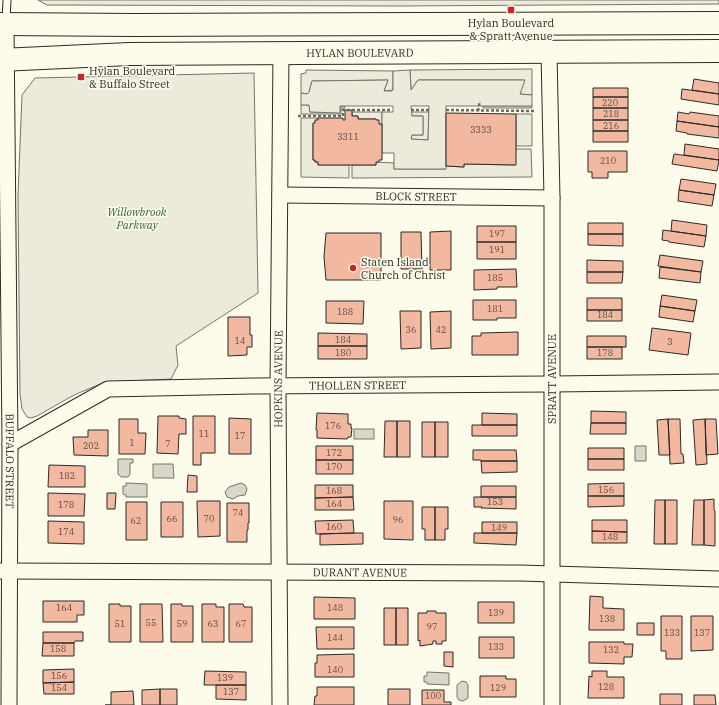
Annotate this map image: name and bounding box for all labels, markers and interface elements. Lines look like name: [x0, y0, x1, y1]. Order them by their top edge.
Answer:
marker: Hylan Boulevard & Spratt Avenue: [506, 5, 516, 15]
place label: Hylan Boulevard & Spratt Avenue: [468, 16, 554, 43]
street label: HYLAN BOULEVARD: [306, 46, 414, 60]
place label: Hylan Boulevard & Buffalo Street: [89, 64, 176, 91]
marker: Hylan Boulevard & Buffalo Street: [76, 72, 86, 82]
house number: 220: [602, 97, 618, 108]
house number: 218: [603, 108, 619, 119]
house number: 216: [603, 120, 619, 131]
house number: 3333: [470, 124, 492, 135]
house number: 3311: [337, 131, 359, 142]
house number: 210: [600, 155, 616, 166]
street label: BLOCK STREET: [375, 189, 457, 204]
park label: Willowbrook Parkway: [107, 205, 167, 232]
house number: 197: [489, 228, 505, 239]
house number: 191: [489, 244, 505, 255]
place label: Staten Island Church of Christ: [361, 255, 446, 282]
marker: Staten Island Church of Christ: [348, 263, 358, 273]
house number: 185: [487, 272, 503, 283]
house number: 181: [487, 303, 503, 314]
house number: 188: [337, 306, 353, 317]
house number: 184: [597, 309, 613, 320]
house number: 36: [406, 324, 416, 335]
house number: 42: [436, 324, 446, 335]
street label: HOPKINS AVENUE: [271, 330, 286, 428]
house number: 184: [335, 334, 351, 345]
street label: SPRATT AVENUE: [545, 334, 559, 424]
house number: 14: [235, 335, 245, 346]
house number: 3: [667, 336, 673, 347]
house number: 180: [335, 347, 351, 358]
house number: 178: [597, 347, 613, 358]
street label: THOLLEN STREET: [309, 378, 406, 393]
street label: BUFFALO STREET: [3, 413, 17, 509]
house number: 176: [325, 420, 341, 431]
house number: 11: [199, 428, 209, 439]
house number: 17: [235, 430, 245, 441]
house number: 1: [129, 437, 135, 448]
house number: 7: [165, 438, 171, 449]
house number: 202: [83, 440, 99, 451]
house number: 172: [326, 447, 342, 458]
house number: 170: [326, 461, 342, 472]
house number: 182: [59, 470, 75, 481]
house number: 156: [598, 484, 614, 495]
house number: 168: [326, 485, 342, 496]
house number: 153: [487, 496, 503, 507]
house number: 164: [326, 498, 342, 509]
house number: 178: [58, 499, 74, 510]
house number: 74: [233, 507, 243, 518]
house number: 66: [167, 513, 177, 524]
house number: 70: [204, 513, 214, 524]
house number: 96: [393, 514, 403, 525]
house number: 62: [131, 515, 141, 526]
house number: 160: [326, 521, 342, 532]
house number: 149: [491, 522, 507, 533]
house number: 174: [58, 526, 74, 537]
house number: 148: [602, 531, 618, 542]
street label: DURANT AVENUE: [313, 565, 407, 580]
house number: 164: [56, 602, 72, 613]
house number: 148: [327, 602, 343, 613]
house number: 139: [488, 607, 504, 618]
house number: 138: [599, 613, 615, 624]
house number: 55: [146, 617, 156, 628]
house number: 51: [115, 618, 125, 629]
house number: 59: [177, 618, 187, 629]
house number: 63: [208, 618, 218, 629]
house number: 67: [236, 618, 246, 629]
house number: 97: [427, 621, 437, 632]
house number: 133: [664, 627, 680, 638]
house number: 137: [694, 627, 710, 638]
house number: 144: [327, 632, 343, 643]
house number: 133: [488, 641, 504, 652]
house number: 158: [50, 643, 66, 654]
house number: 132: [603, 644, 619, 655]
house number: 140: [327, 664, 343, 675]
house number: 156: [51, 670, 67, 681]
house number: 139: [217, 672, 233, 683]
house number: 128: [598, 681, 614, 692]
house number: 154: [51, 682, 67, 693]
house number: 129: [490, 682, 506, 693]
house number: 137: [223, 686, 239, 697]
house number: 100: [425, 690, 441, 701]

